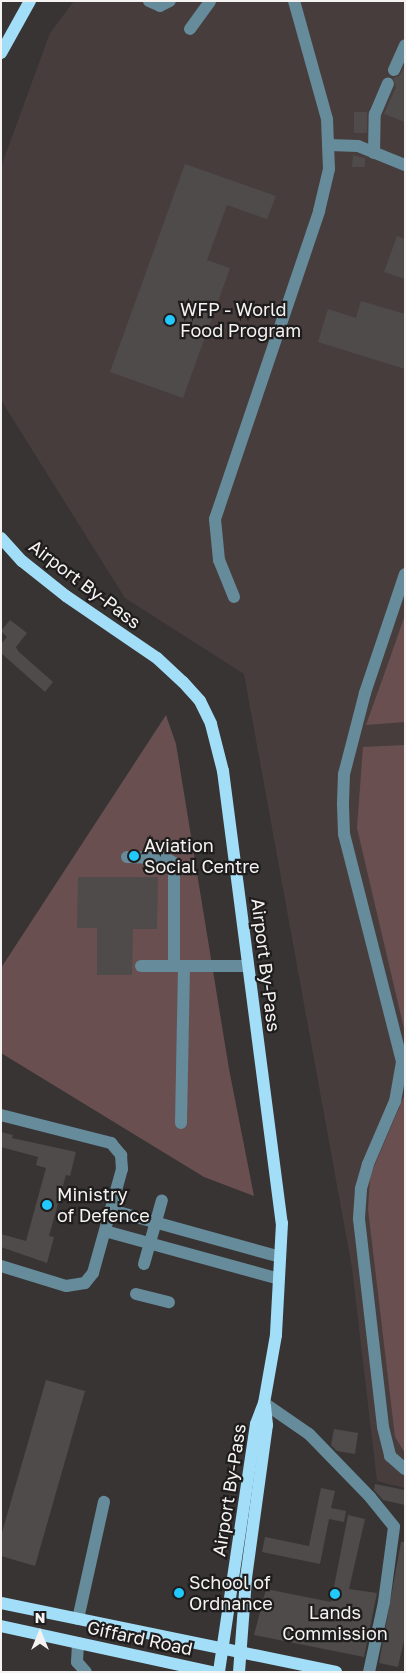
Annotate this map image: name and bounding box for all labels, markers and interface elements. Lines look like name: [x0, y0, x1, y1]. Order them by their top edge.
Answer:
place label: WFP - World Food Program: [180, 299, 301, 342]
marker: WFP - World Food Program: [164, 314, 176, 326]
street label: Airport By-Pass: [25, 535, 145, 633]
place label: Aviation Social Centre: [144, 835, 259, 878]
marker: Aviation Social Centre: [128, 850, 140, 862]
street label: Airport By-Pass: [247, 897, 285, 1033]
place label: Ministry of Defence: [57, 1184, 150, 1226]
marker: Ministry of Defence: [41, 1199, 53, 1211]
street label: Airport By-Pass: [208, 1422, 250, 1558]
place label: School of Ordnance: [189, 1572, 273, 1615]
marker: School of Ordnance: [173, 1587, 185, 1599]
marker: Lands Commission: [329, 1588, 341, 1600]
place label: Lands Commission: [282, 1602, 388, 1645]
north arrow: [15, 1608, 65, 1658]
text: N: [35, 1609, 45, 1626]
street label: Giffard Road: [85, 1616, 195, 1660]

